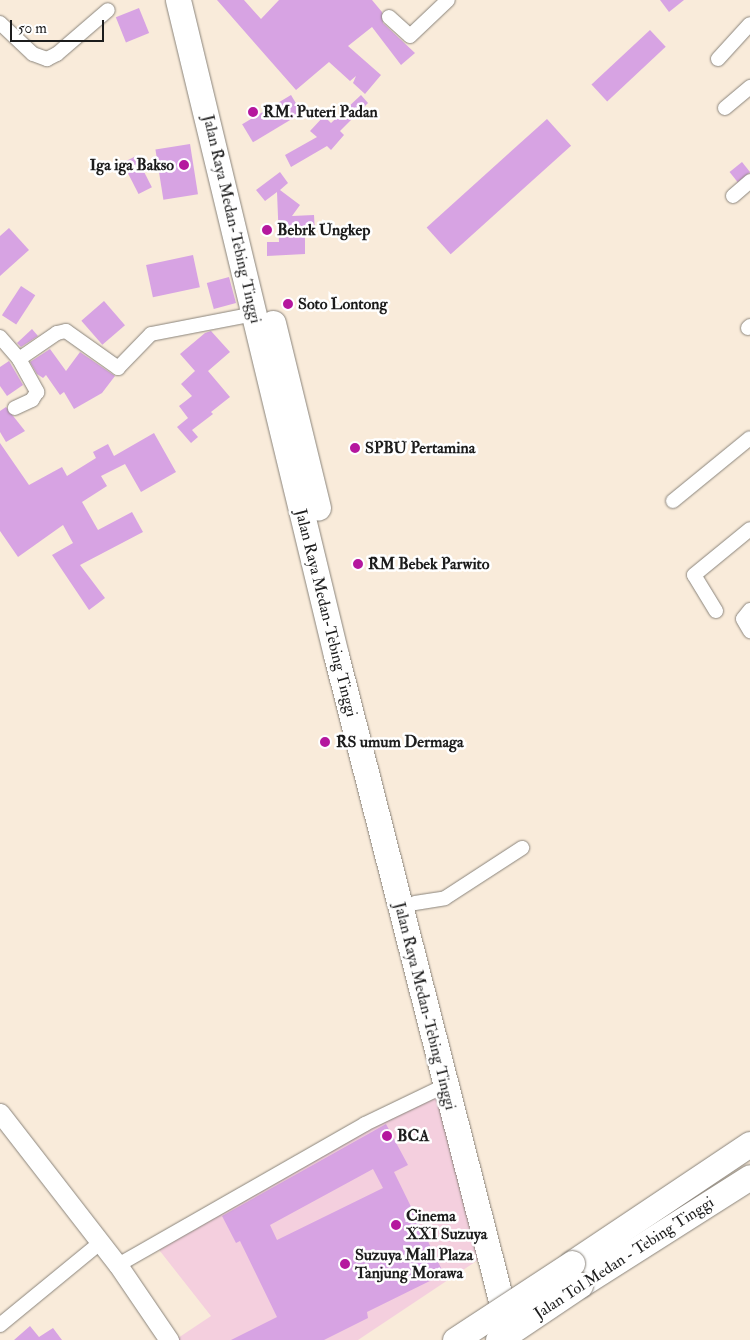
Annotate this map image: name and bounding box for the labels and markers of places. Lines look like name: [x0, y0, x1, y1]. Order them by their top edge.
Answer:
place label: RM. Puteri Padan: [263, 102, 378, 122]
marker: RM. Puteri Padan: [247, 106, 259, 118]
place label: Iga iga Bakso: [90, 155, 174, 175]
marker: Iga iga Bakso: [178, 159, 190, 171]
place label: Bebrk Ungkep: [277, 220, 370, 240]
marker: Bebrk Ungkep: [261, 224, 273, 236]
place label: Soto Lontong: [298, 294, 387, 314]
marker: Soto Lontong: [282, 298, 294, 310]
place label: SPBU Pertamina: [365, 438, 475, 458]
marker: SPBU Pertamina: [349, 442, 361, 454]
place label: RM Bebek Parwito: [368, 554, 489, 574]
marker: RM Bebek Parwito: [352, 558, 364, 570]
place label: RS umum Dermaga: [336, 732, 463, 752]
marker: RS umum Dermaga: [318, 735, 332, 749]
place label: BCA: [397, 1126, 429, 1146]
marker: BCA: [381, 1130, 393, 1142]
place label: Cinema XXI Suzuya: [406, 1206, 487, 1244]
marker: Cinema XXI Suzuya: [390, 1219, 402, 1231]
place label: Suzuya Mall Plaza Tanjung Morawa: [355, 1245, 473, 1283]
marker: Suzuya Mall Plaza Tanjung Morawa: [339, 1258, 351, 1270]

